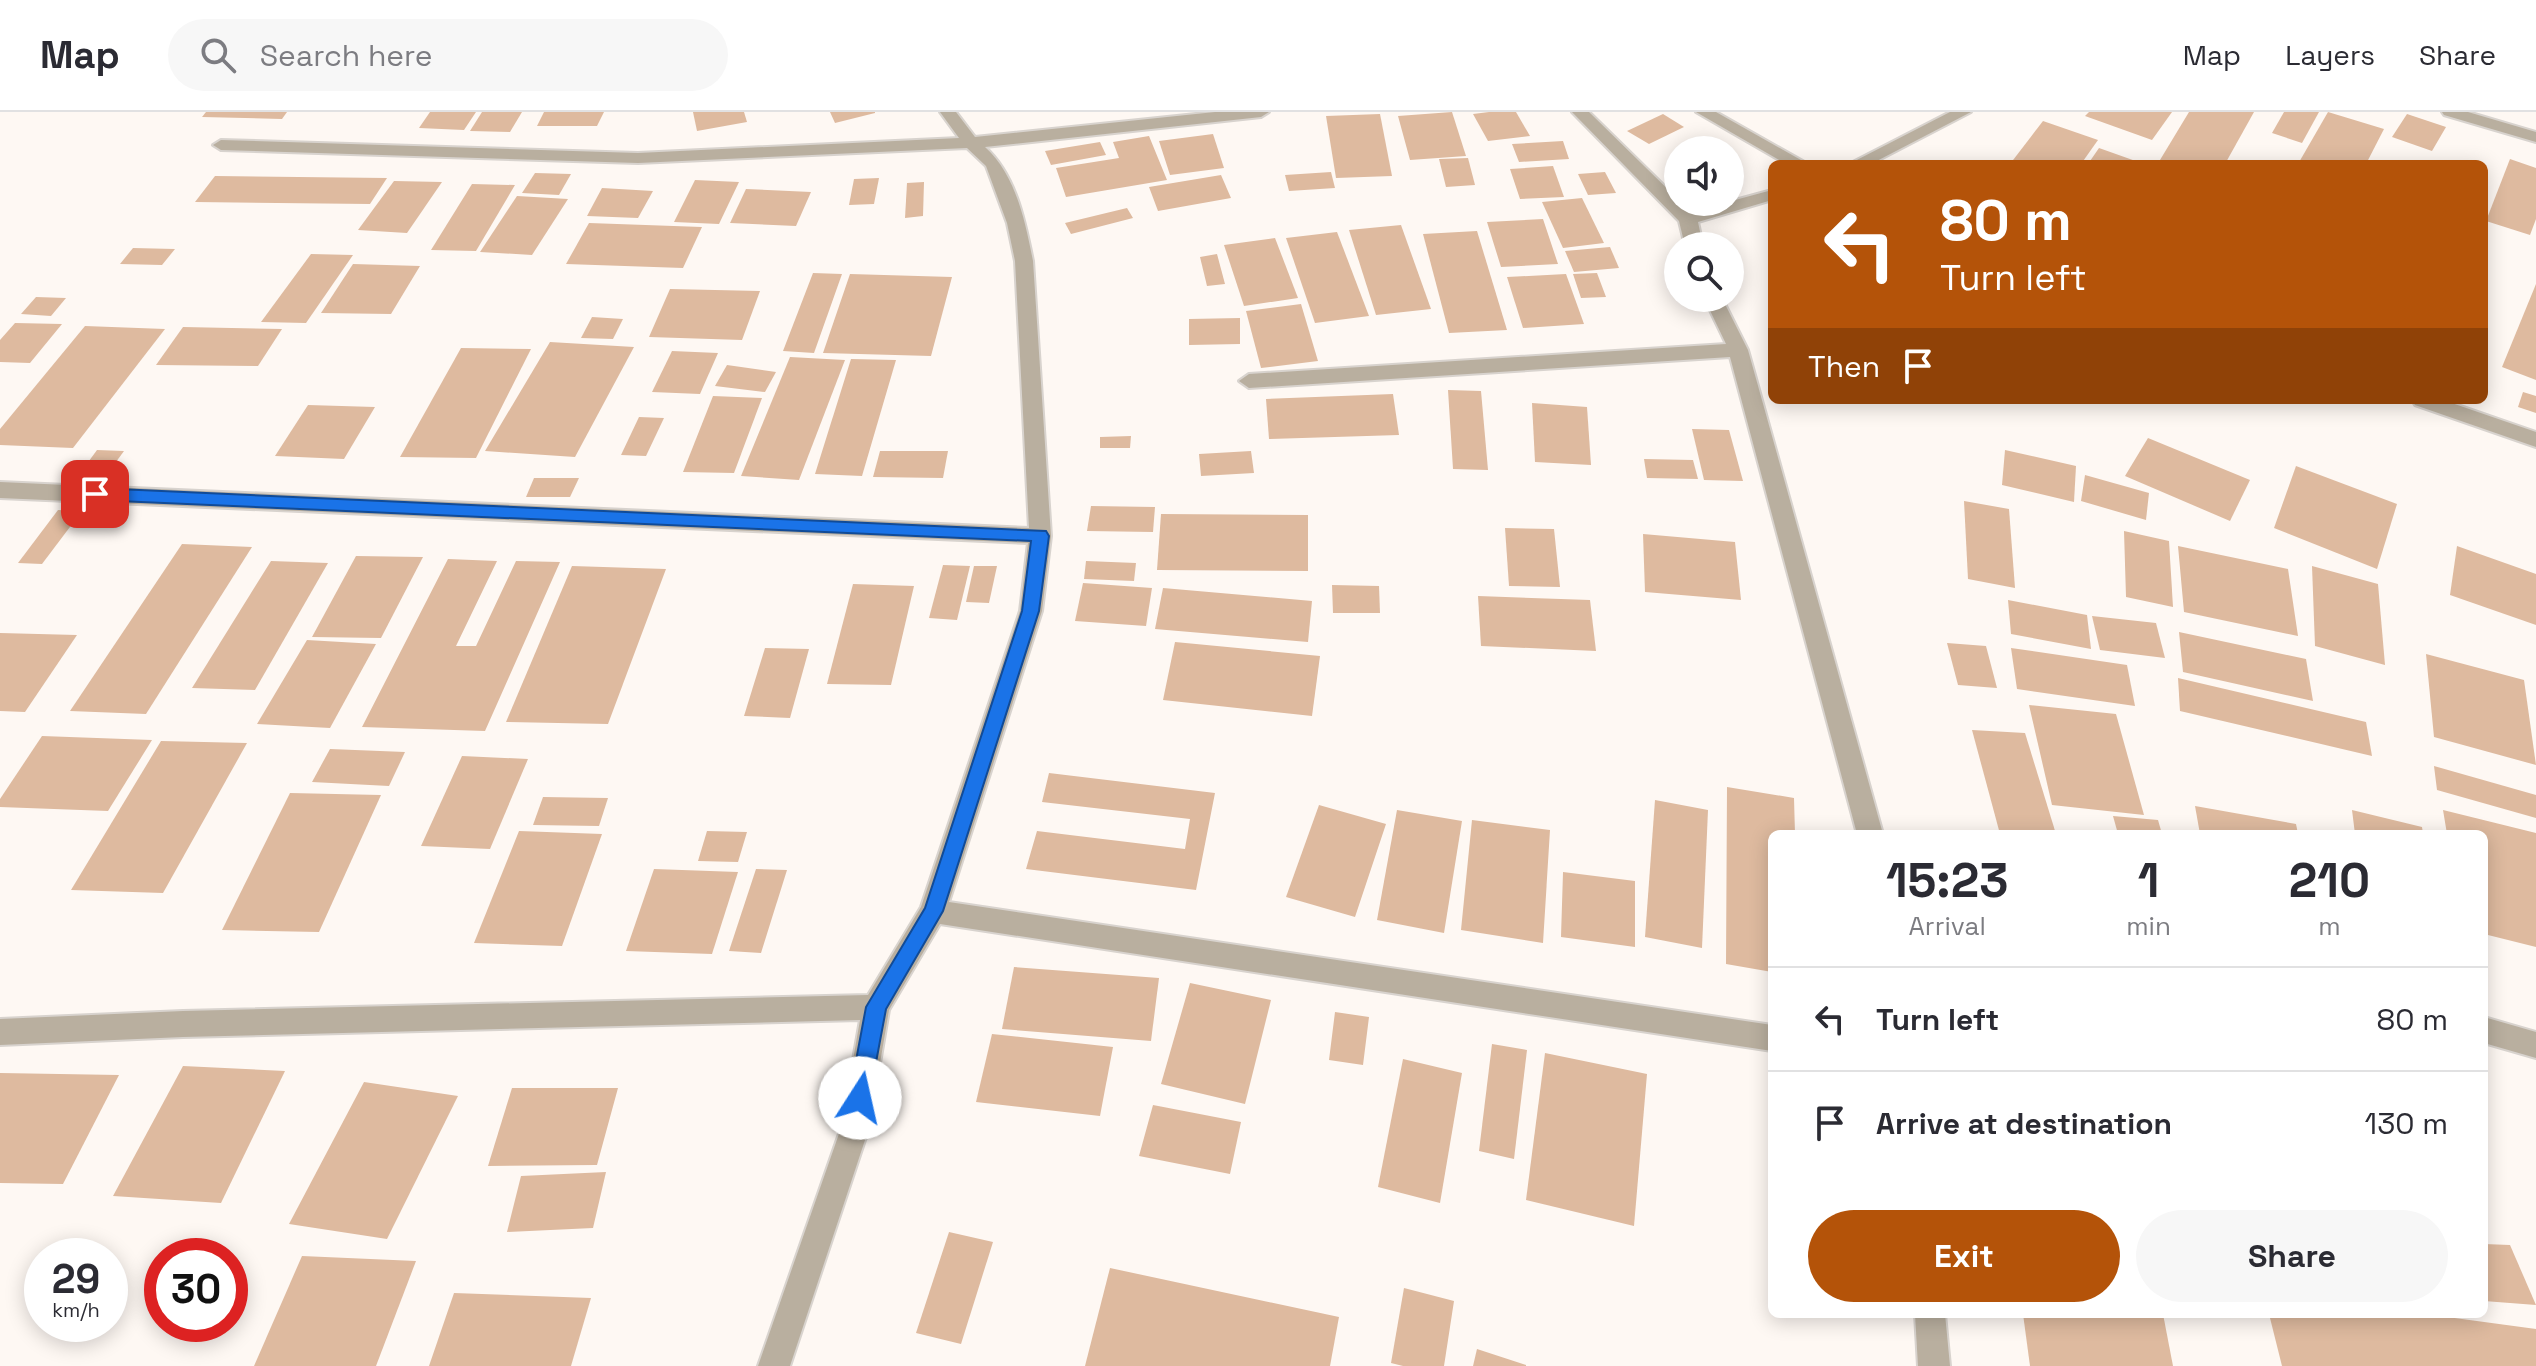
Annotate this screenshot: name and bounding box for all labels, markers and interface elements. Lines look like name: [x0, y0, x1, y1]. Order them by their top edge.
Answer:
search box: [168, 19, 728, 91]
text: Map: [40, 31, 120, 79]
icon: search: [196, 33, 240, 77]
text: Search here: [260, 36, 433, 75]
text: Map: [2183, 37, 2241, 73]
text: Layers: [2285, 37, 2375, 73]
text: Share: [2419, 37, 2496, 73]
map controls: [1664, 136, 1744, 312]
button: sound: [1664, 136, 1744, 216]
text: 80 m: [1940, 185, 2072, 256]
icon: left: [1808, 192, 1912, 296]
button: search: [1664, 232, 1744, 312]
text: Turn left: [1940, 255, 2087, 301]
icon: arrive: [1896, 344, 1940, 388]
text: Then: [1808, 347, 1880, 386]
pin: [61, 460, 129, 528]
icon: arrive: [73, 472, 117, 516]
text: 15:23: [1886, 850, 2008, 911]
text: 1: [2138, 850, 2159, 911]
text: 210: [2289, 850, 2370, 911]
text: Arrival: [1908, 909, 1986, 943]
text: min: [2126, 909, 2171, 943]
text: m: [2318, 909, 2341, 943]
icon: left: [1808, 997, 1852, 1041]
text: Turn left: [1876, 1000, 1999, 1039]
text: 80 m: [2377, 1000, 2448, 1039]
position arrow: [818, 1056, 902, 1140]
icon: arrive: [1808, 1101, 1852, 1145]
text: Arrive at destination: [1876, 1104, 2172, 1143]
text: 130 m: [2365, 1104, 2448, 1143]
button: Exit: [1808, 1210, 2120, 1302]
button: Share: [2136, 1210, 2448, 1302]
speed limit sign: 30: [144, 1238, 248, 1342]
text: 29: [52, 1254, 100, 1305]
text: km/h: [52, 1297, 100, 1323]

